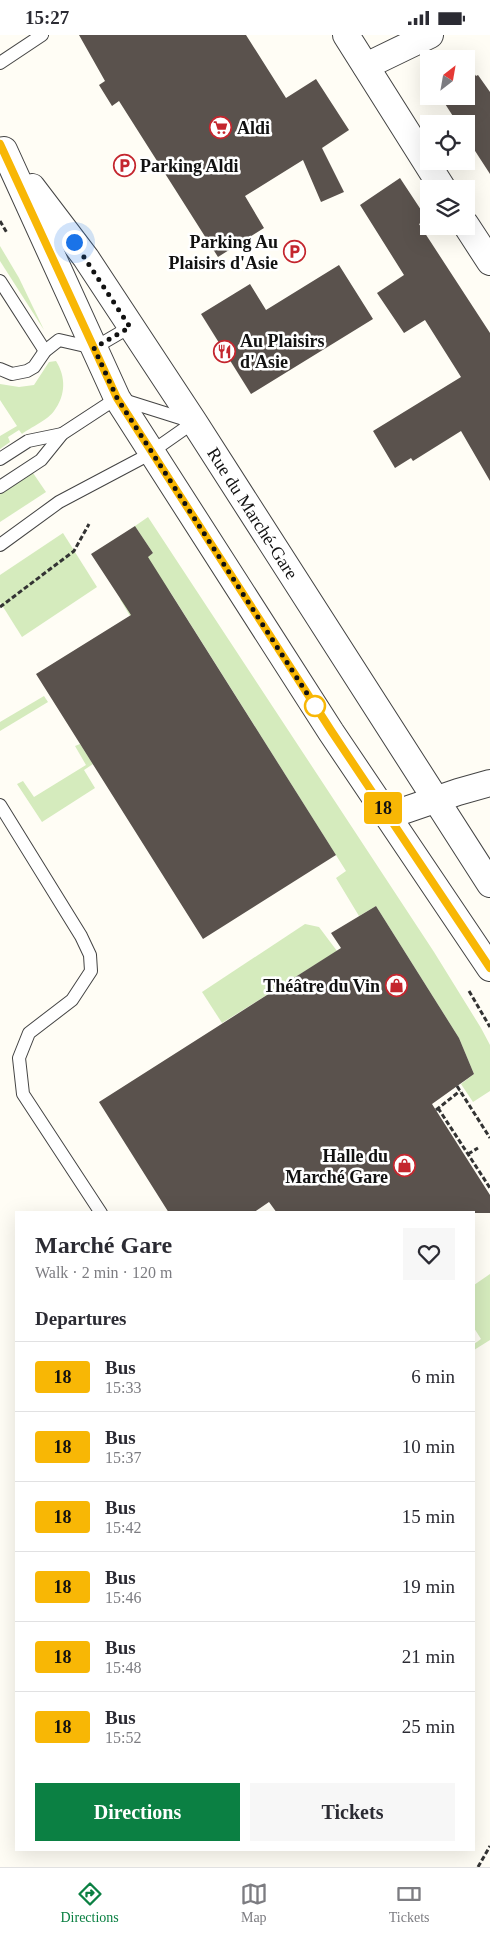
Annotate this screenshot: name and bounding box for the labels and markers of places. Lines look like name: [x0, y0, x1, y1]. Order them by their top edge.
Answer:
supermarket icon: Aldi: [209, 116, 233, 140]
place label: Aldi: [237, 118, 270, 138]
parking icon: Parking Aldi: [112, 154, 136, 178]
place label: Parking Aldi: [140, 156, 239, 176]
place label: Parking Au Plaisirs d'Asie: [168, 232, 278, 273]
parking icon: Parking Au Plaisirs d'Asie: [282, 240, 306, 264]
place label: Au Plaisirs d'Asie: [240, 331, 325, 372]
restaurant icon: Au Plaisirs d'Asie: [212, 339, 236, 363]
unlabelled marker: [304, 695, 326, 717]
shop icon: Théâtre du Vin: [384, 974, 408, 998]
place label: Théâtre du Vin: [263, 976, 380, 996]
place label: Halle du Marché Gare: [285, 1146, 388, 1187]
shop icon: Halle du Marché Gare: [392, 1154, 416, 1178]

